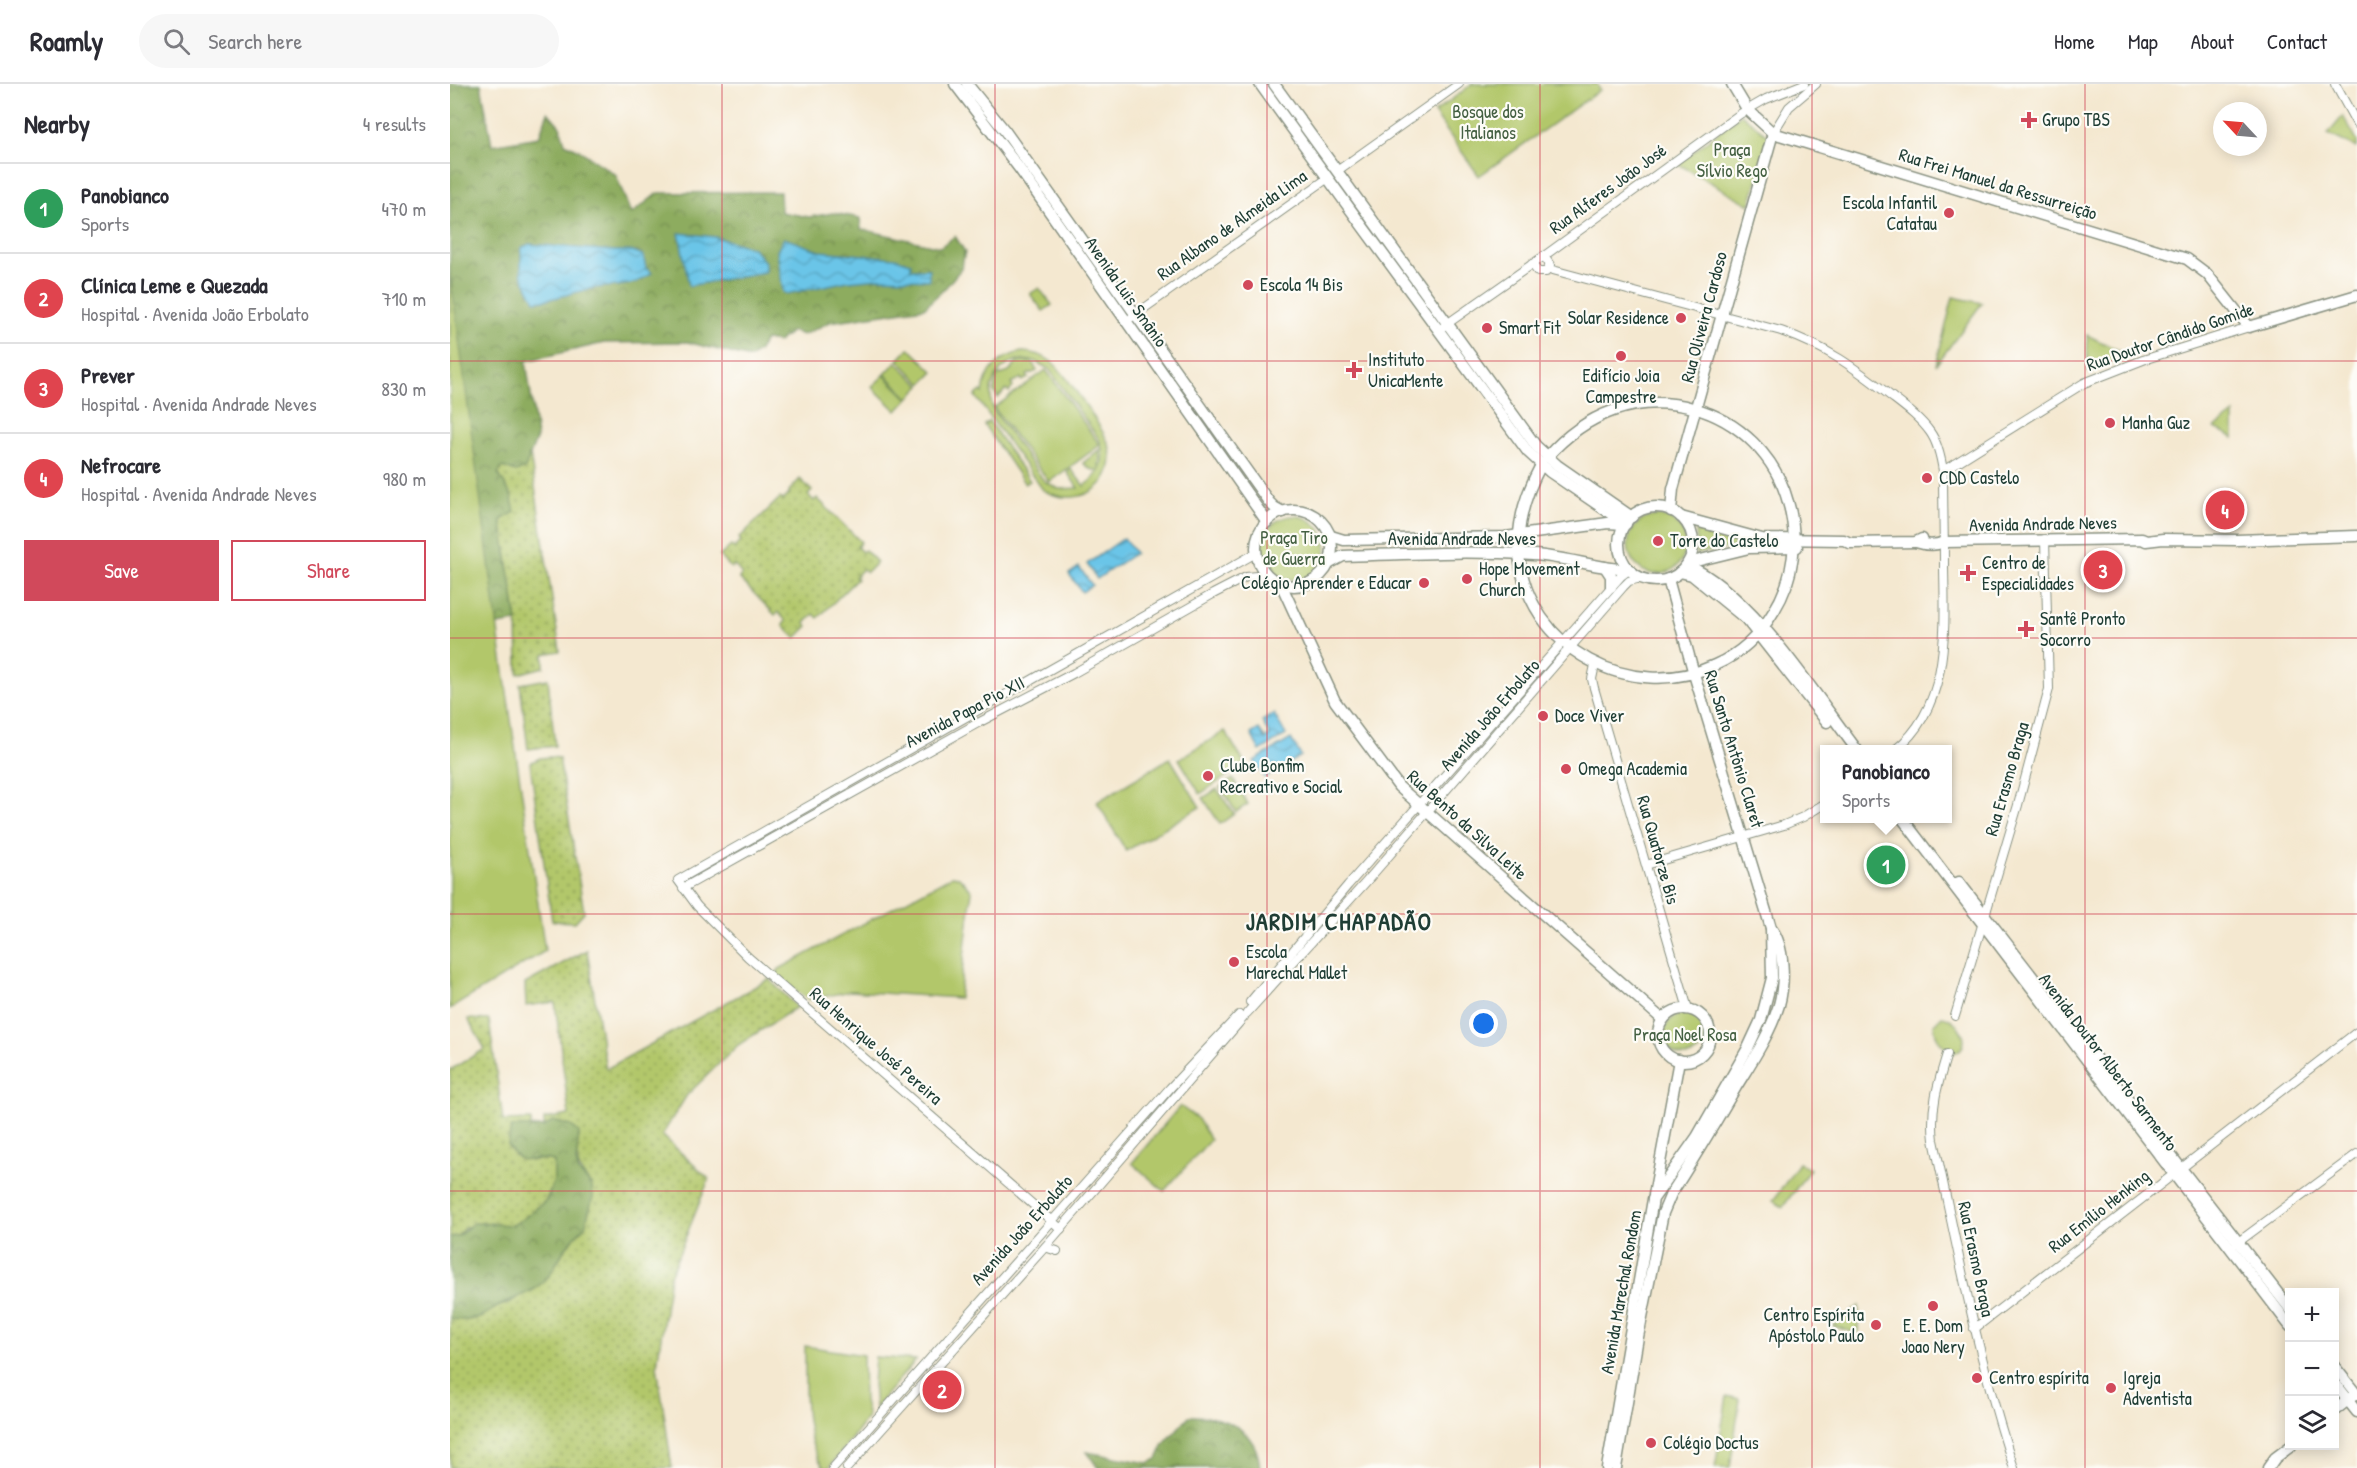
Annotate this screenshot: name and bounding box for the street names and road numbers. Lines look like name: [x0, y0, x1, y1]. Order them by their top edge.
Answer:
street label: Rua Alferes João José: [1544, 138, 1671, 240]
street label: Rua Frei Manuel da Ressurreição: [1896, 141, 2100, 226]
street label: Rua Albano de Almeida Lima: [1152, 163, 1312, 286]
street label: Avenida Luis Smânio: [1079, 231, 1174, 352]
street label: Rua Oliveira Cardoso: [1674, 249, 1733, 385]
street label: Rua Doutor Cândido Gomide: [2083, 296, 2257, 377]
street label: Avenida Andrade Neves: [1969, 510, 2117, 537]
street label: Avenida Andrade Neves: [1388, 526, 1536, 551]
street label: Avenida João Erbolato: [1434, 653, 1545, 776]
street label: Rua Santo Antônio Claret: [1699, 667, 1771, 831]
street label: Avenida Papa Pio XII: [901, 670, 1029, 753]
street label: Rua Erasmo Braga: [1978, 719, 2035, 839]
street label: Rua Bento da Silva Leite: [1402, 764, 1533, 885]
street label: Rua Quatorze Bis: [1631, 793, 1686, 907]
street label: Avenida Doutor Alberto Sarmento: [2033, 968, 2184, 1156]
street label: Rua Henrique José Pereira: [805, 981, 948, 1110]
street label: Rua Emílio Henking: [2043, 1163, 2155, 1258]
street label: Avenida João Erbolato: [965, 1169, 1078, 1290]
street label: Rua Erasmo Braga: [1952, 1199, 2001, 1319]
street label: Avenida Marechal Rondom: [1594, 1208, 1647, 1376]

